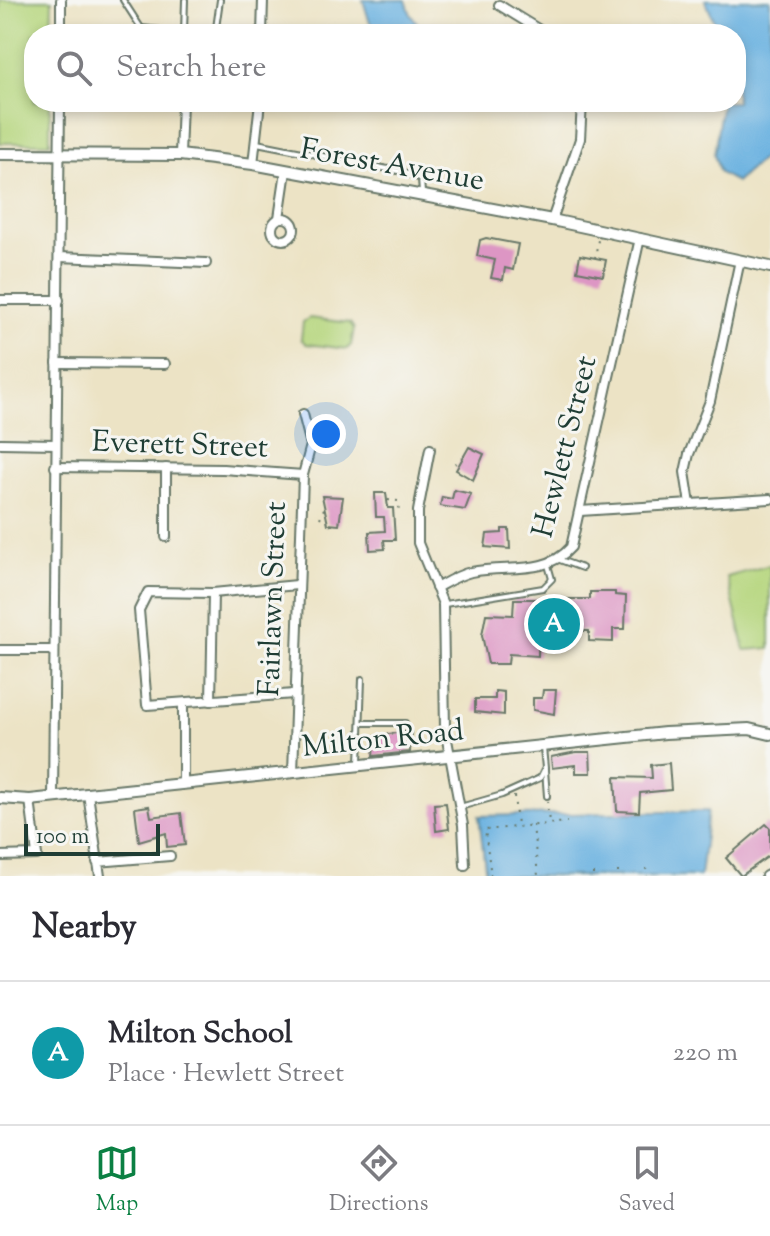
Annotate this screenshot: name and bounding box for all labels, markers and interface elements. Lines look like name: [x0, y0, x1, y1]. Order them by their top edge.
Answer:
search box: [24, 24, 746, 112]
icon: search: [52, 46, 96, 90]
text: Search here: [116, 47, 266, 90]
street label: Forest Avenue: [296, 129, 488, 203]
street label: Hewlett Street: [523, 352, 609, 542]
your location: [306, 414, 346, 454]
street label: Everett Street: [91, 421, 269, 471]
street label: Fairlawn Street: [249, 501, 299, 697]
pin: A: [528, 594, 580, 654]
street label: Milton Road: [300, 710, 466, 770]
scale bar: [24, 820, 160, 856]
text: 100 m: [36, 822, 89, 854]
text: Nearby: [32, 904, 137, 953]
text: Milton School: [108, 1013, 293, 1056]
text: A: [47, 1035, 69, 1072]
text: 220 m: [673, 1035, 738, 1072]
text: Place · Hewlett Street: [108, 1056, 344, 1093]
tab: Map: [95, 1141, 139, 1221]
tab: Directions: [329, 1141, 428, 1221]
tab: Saved: [618, 1141, 675, 1221]

